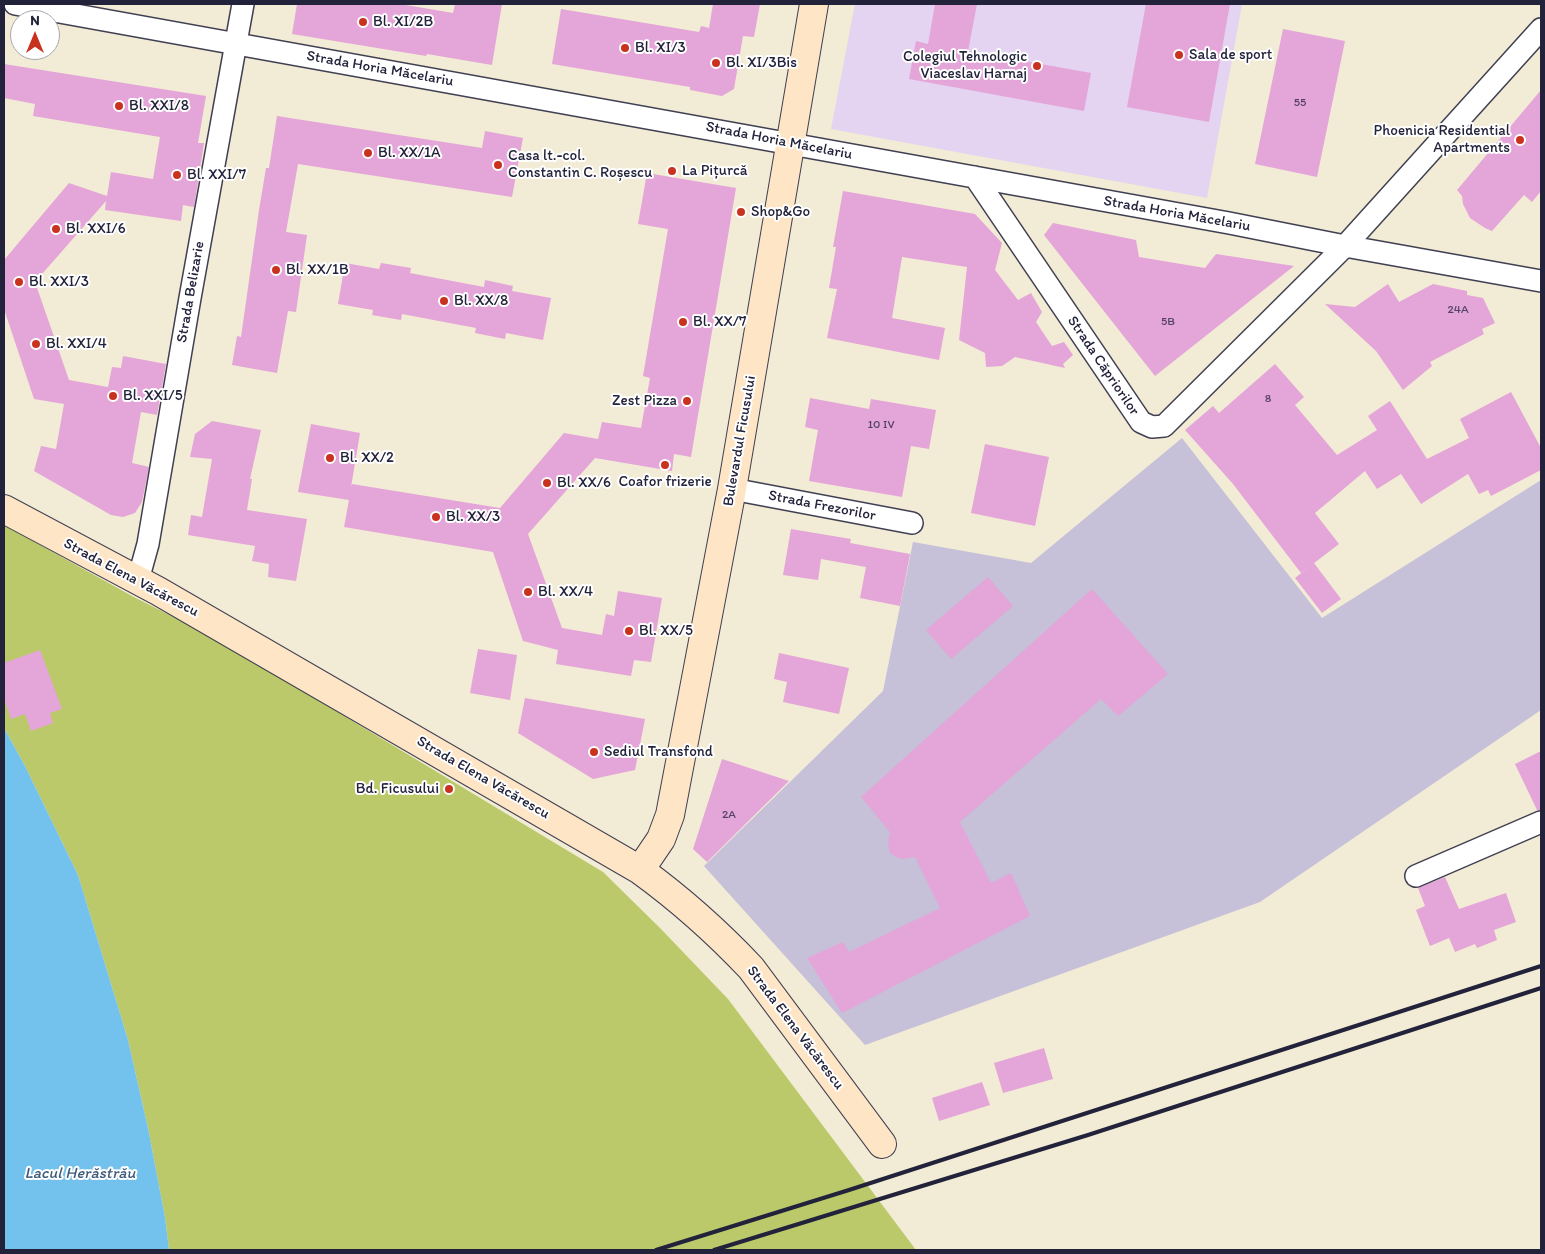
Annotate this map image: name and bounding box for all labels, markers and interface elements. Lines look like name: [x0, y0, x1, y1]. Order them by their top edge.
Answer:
north arrow: [10, 10, 60, 60]
text: N: [30, 12, 40, 29]
place label: Bl. XI/2B: [373, 13, 433, 31]
marker: Bl. XI/2B: [357, 16, 369, 28]
place label: Bl. XI/3: [635, 39, 686, 57]
marker: Bl. XI/3: [619, 42, 631, 54]
place label: Sala de sport: [1189, 46, 1272, 64]
street label: Strada Horia Măcelariu: [305, 47, 455, 91]
place label: Colegiul Tehnologic Viaceslav Harnaj: [903, 48, 1027, 83]
marker: Sala de sport: [1173, 49, 1185, 61]
place label: Bl. XI/3Bis: [726, 54, 797, 72]
marker: Bl. XI/3Bis: [710, 57, 722, 69]
marker: Colegiul Tehnologic Viaceslav Harnaj: [1031, 60, 1043, 72]
house number: 55: [1294, 96, 1306, 110]
place label: Bl. XXI/8: [129, 97, 189, 115]
marker: Bl. XXI/8: [113, 100, 125, 112]
street label: Strada Horia Măcelariu: [704, 118, 854, 164]
place label: Phoenicia Residential Apartments: [1374, 122, 1510, 157]
marker: Phoenicia Residential Apartments: [1514, 134, 1526, 146]
place label: Bl. XX/1A: [378, 144, 441, 162]
marker: Bl. XX/1A: [362, 147, 374, 159]
place label: Casa lt.-col. Constantin C. Roșescu: [508, 147, 652, 182]
marker: Casa lt.-col. Constantin C. Roșescu: [492, 159, 504, 171]
place label: La Pițurcă: [682, 162, 748, 180]
marker: La Pițurcă: [666, 165, 678, 177]
place label: Bl. XXI/7: [187, 166, 246, 184]
marker: Bl. XXI/7: [171, 169, 183, 181]
street label: Strada Horia Măcelariu: [1102, 192, 1252, 236]
place label: Shop&Go: [751, 203, 810, 221]
marker: Shop&Go: [735, 206, 747, 218]
place label: Bl. XXI/6: [66, 220, 126, 238]
marker: Bl. XXI/6: [50, 223, 62, 235]
street label: Strada Belizarie: [173, 240, 209, 344]
place label: Bl. XX/1B: [286, 261, 349, 279]
marker: Bl. XX/1B: [270, 264, 282, 276]
place label: Bl. XXI/3: [29, 273, 89, 291]
marker: Bl. XXI/3: [13, 276, 25, 288]
place label: Bl. XX/8: [454, 292, 508, 310]
marker: Bl. XX/8: [438, 295, 450, 307]
house number: 24A: [1447, 303, 1469, 317]
place label: Bl. XX/7: [693, 313, 746, 331]
street label: Strada Căpriorilor: [1063, 313, 1143, 419]
house number: 5B: [1161, 315, 1175, 329]
marker: Bl. XX/7: [677, 316, 689, 328]
place label: Bl. XXI/4: [46, 335, 107, 353]
marker: Bl. XXI/4: [30, 338, 42, 350]
street label: Bulevardul Ficusului: [720, 374, 760, 508]
place label: Bl. XXI/5: [123, 387, 183, 405]
marker: Bl. XXI/5: [107, 390, 119, 402]
place label: Zest Pizza: [612, 392, 677, 410]
house number: 8: [1265, 392, 1271, 406]
marker: Zest Pizza: [681, 395, 693, 407]
house number: 10 IV: [867, 418, 895, 432]
place label: Bl. XX/2: [340, 449, 394, 467]
marker: Bl. XX/2: [324, 452, 336, 464]
marker: Coafor frizerie: [659, 459, 671, 471]
place label: Coafor frizerie: [618, 473, 712, 491]
place label: Bl. XX/6: [557, 474, 611, 492]
marker: Bl. XX/6: [541, 477, 553, 489]
street label: Strada Frezorilor: [767, 487, 877, 525]
place label: Bl. XX/3: [446, 508, 500, 526]
marker: Bl. XX/3: [430, 511, 442, 523]
street label: Strada Elena Văcărescu: [60, 535, 202, 621]
place label: Bl. XX/4: [538, 583, 593, 601]
marker: Bl. XX/4: [522, 586, 534, 598]
place label: Bl. XX/5: [639, 622, 693, 640]
marker: Bl. XX/5: [623, 625, 635, 637]
street label: Strada Elena Văcărescu: [413, 733, 553, 823]
place label: Sediul Transfond: [604, 743, 713, 761]
marker: Sediul Transfond: [588, 746, 600, 758]
place label: Bd. Ficusului: [356, 780, 439, 798]
marker: Bd. Ficusului: [443, 783, 455, 795]
house number: 2A: [722, 808, 736, 822]
street label: Strada Elena Văcărescu: [743, 962, 847, 1094]
water label: Lacul Herăstrău: [25, 1164, 135, 1184]

